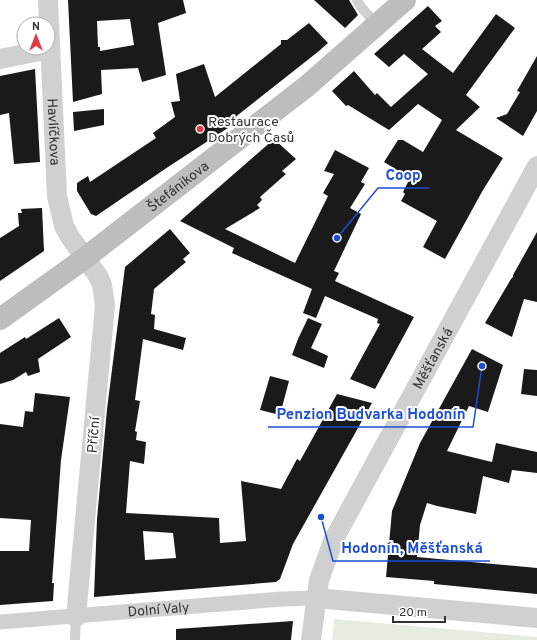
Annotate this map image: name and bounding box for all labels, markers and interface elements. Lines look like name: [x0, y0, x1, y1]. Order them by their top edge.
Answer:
north arrow: [16, 16, 56, 56]
text: N: [32, 20, 40, 34]
street label: Havlíčkova: [43, 98, 63, 166]
place label: Restaurace Dobrých Časů: [208, 114, 295, 147]
marker: Restaurace Dobrých Časů: [195, 124, 205, 134]
street label: Štefánikova: [144, 158, 213, 216]
callout: Coop: [378, 161, 429, 188]
text: Coop: [385, 167, 421, 186]
street label: Měšťanská: [410, 325, 457, 393]
callout: Penzion Budvarka Hodonín: [268, 400, 473, 427]
text: Penzion Budvarka Hodonín: [276, 406, 466, 425]
street label: Příční: [84, 415, 105, 454]
callout: Hodonín, Měšťanská: [333, 534, 490, 561]
text: Hodonín, Měšťanská: [341, 540, 483, 559]
scale bar: [393, 598, 445, 624]
street label: Dolní Valy: [127, 600, 190, 622]
text: 20 m: [399, 605, 427, 621]

